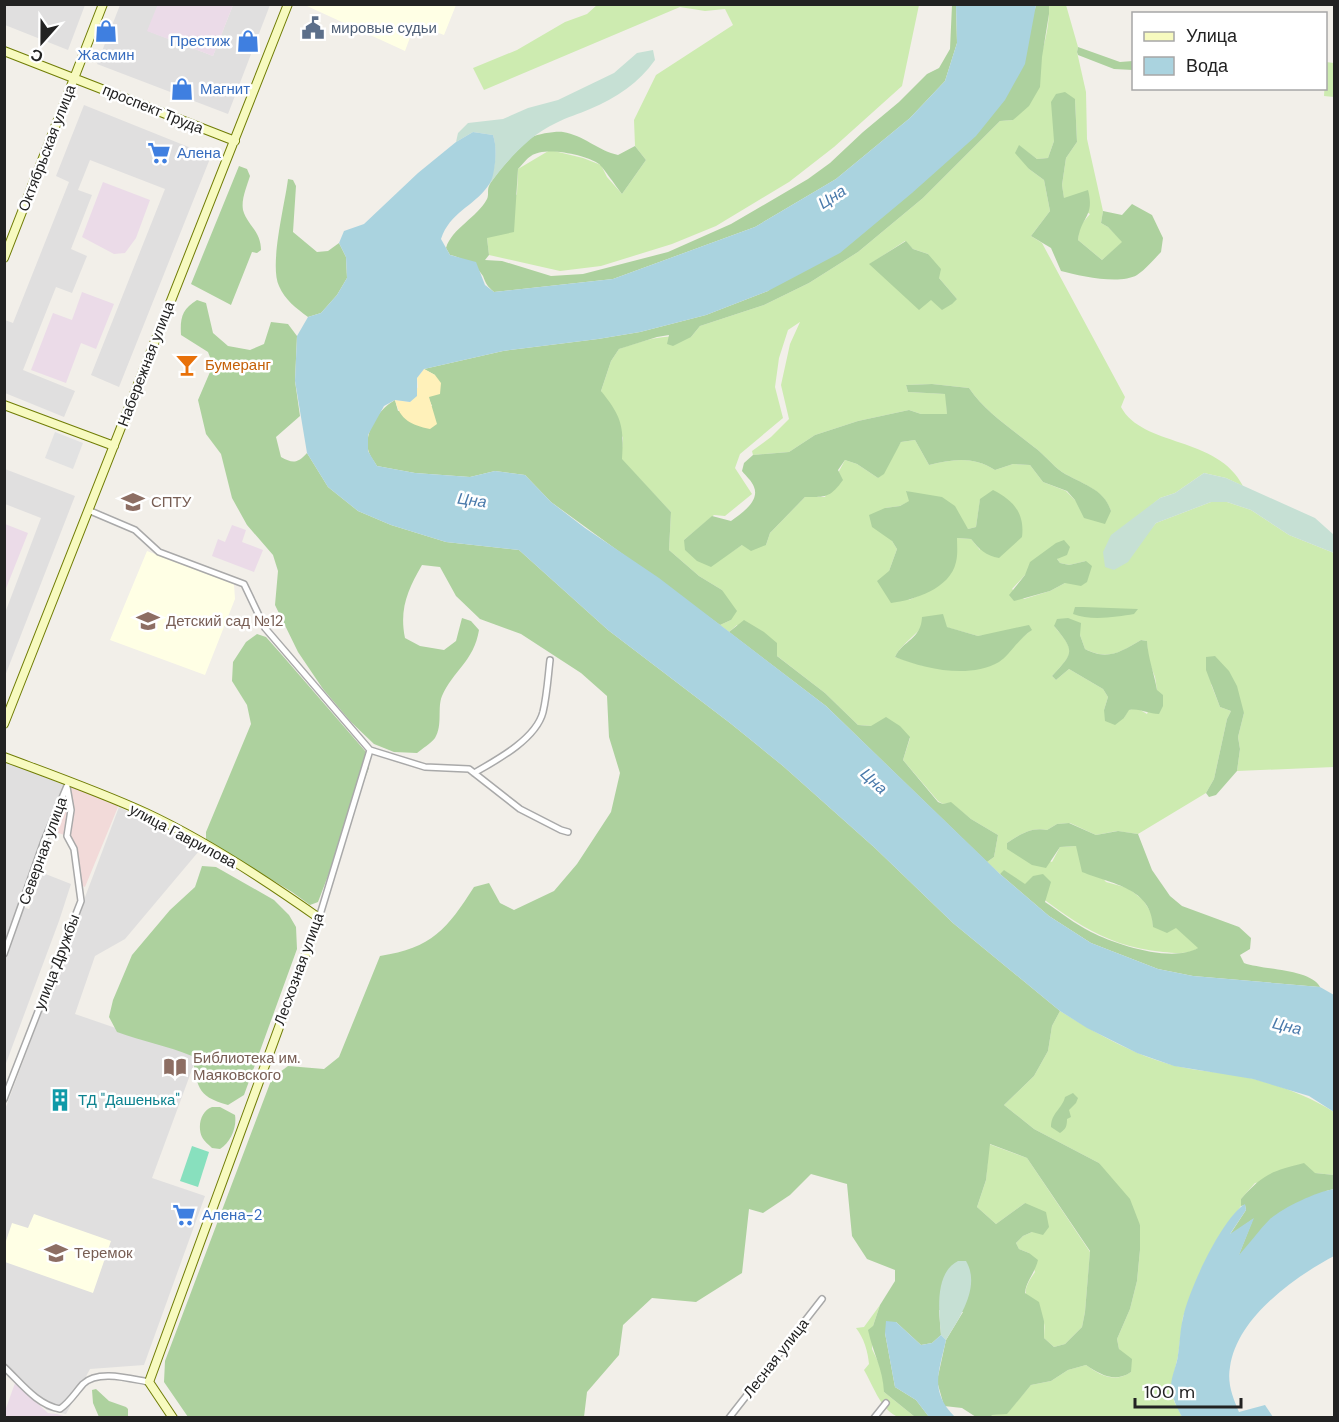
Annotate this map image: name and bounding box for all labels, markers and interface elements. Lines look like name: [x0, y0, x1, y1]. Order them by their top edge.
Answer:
north arrow: [12, 12, 72, 72]
legend: [1132, 12, 1327, 90]
public building icon: мировые судьи: [300, 15, 326, 41]
shop icon: Жасмин: [93, 18, 119, 44]
place label: мировые судьи: [331, 18, 437, 38]
text: Улица: [1186, 24, 1238, 48]
shop icon: Престиж: [235, 28, 261, 54]
place label: Престиж: [170, 31, 230, 51]
text: С: [27, 44, 46, 67]
place label: Жасмин: [78, 45, 134, 65]
text: Вода: [1186, 54, 1229, 78]
shop icon: Магнит: [169, 76, 195, 102]
place label: Магнит: [200, 79, 250, 99]
street label: проспект Труда: [100, 80, 207, 139]
street label: Октябрьская улица: [14, 81, 81, 214]
supermarket icon: Алена: [146, 140, 172, 166]
place label: Алена: [177, 143, 221, 163]
water label: Цна: [814, 180, 850, 214]
street label: Набережная улица: [113, 298, 179, 429]
bar icon: Бумеранг: [174, 352, 200, 378]
place label: Бумеранг: [205, 355, 271, 375]
water label: Цна: [456, 488, 488, 512]
school or university icon: СПТУ: [120, 489, 146, 515]
place label: СПТУ: [151, 492, 192, 512]
school or university icon: Детский сад №12: [135, 608, 161, 634]
place label: Детский сад №12: [166, 611, 284, 631]
water label: Цна: [856, 763, 892, 799]
street label: Северная улица: [14, 794, 72, 908]
street label: улица Гаврилова: [126, 799, 241, 873]
street label: Лесхозная улица: [269, 910, 329, 1028]
street label: улица Дружбы: [30, 911, 84, 1013]
water label: Цна: [1270, 1012, 1304, 1040]
place label: Библиотека им. Маяковского: [193, 1048, 300, 1085]
library icon: Библиотека им. Маяковского: [162, 1054, 188, 1080]
building icon: ТД "Дашенька": [47, 1087, 73, 1113]
place label: ТД "Дашенька": [78, 1090, 180, 1110]
supermarket icon: Алена-2: [171, 1202, 197, 1228]
place label: Алена-2: [202, 1205, 262, 1225]
school or university icon: Теремок: [43, 1240, 69, 1266]
place label: Теремок: [74, 1243, 133, 1263]
street label: Лесная улица: [739, 1314, 814, 1402]
scale bar: [1135, 1371, 1242, 1409]
text: 100 m: [1144, 1380, 1195, 1404]

